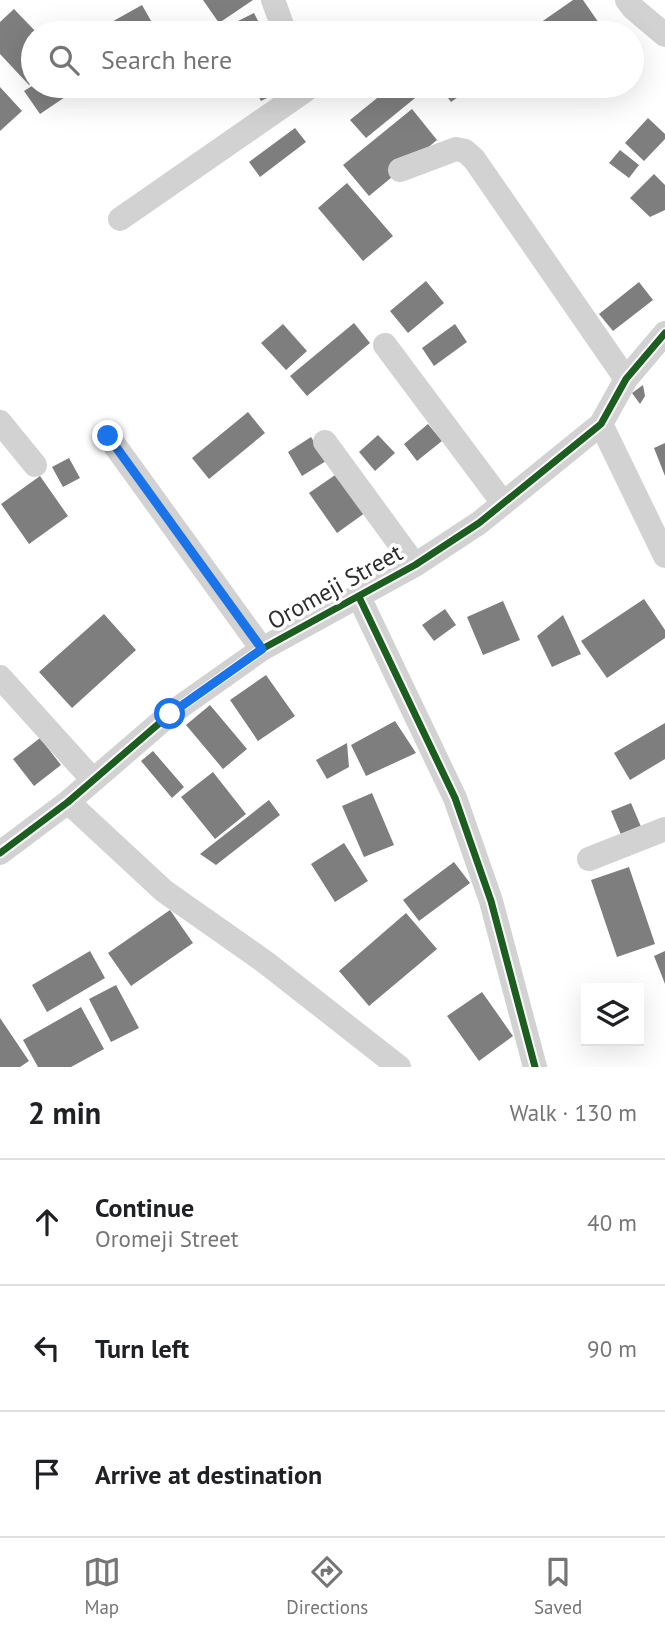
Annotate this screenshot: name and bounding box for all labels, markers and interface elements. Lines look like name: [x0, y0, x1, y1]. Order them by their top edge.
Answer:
search box: [21, 21, 644, 98]
icon: search: [45, 41, 83, 79]
text: Search here: [101, 43, 232, 76]
route end: [92, 420, 123, 451]
street label: Oromeji Street: [262, 537, 408, 636]
route start: [154, 698, 185, 729]
map controls: [581, 983, 644, 1046]
button: layers: [581, 983, 644, 1046]
text: 2 min: [28, 1093, 101, 1132]
text: Walk · 130 m: [510, 1098, 637, 1127]
text: Continue: [95, 1191, 194, 1224]
icon: ahead: [28, 1203, 66, 1241]
text: 40 m: [587, 1208, 637, 1237]
text: Oromeji Street: [95, 1224, 238, 1253]
icon: left: [28, 1329, 66, 1367]
text: Turn left: [95, 1332, 189, 1365]
text: 90 m: [587, 1334, 637, 1363]
icon: arrive: [28, 1455, 66, 1493]
text: Arrive at destination: [95, 1458, 322, 1491]
tab: Map: [83, 1553, 121, 1619]
tab: Directions: [286, 1553, 368, 1619]
tab: Saved: [534, 1553, 582, 1619]

